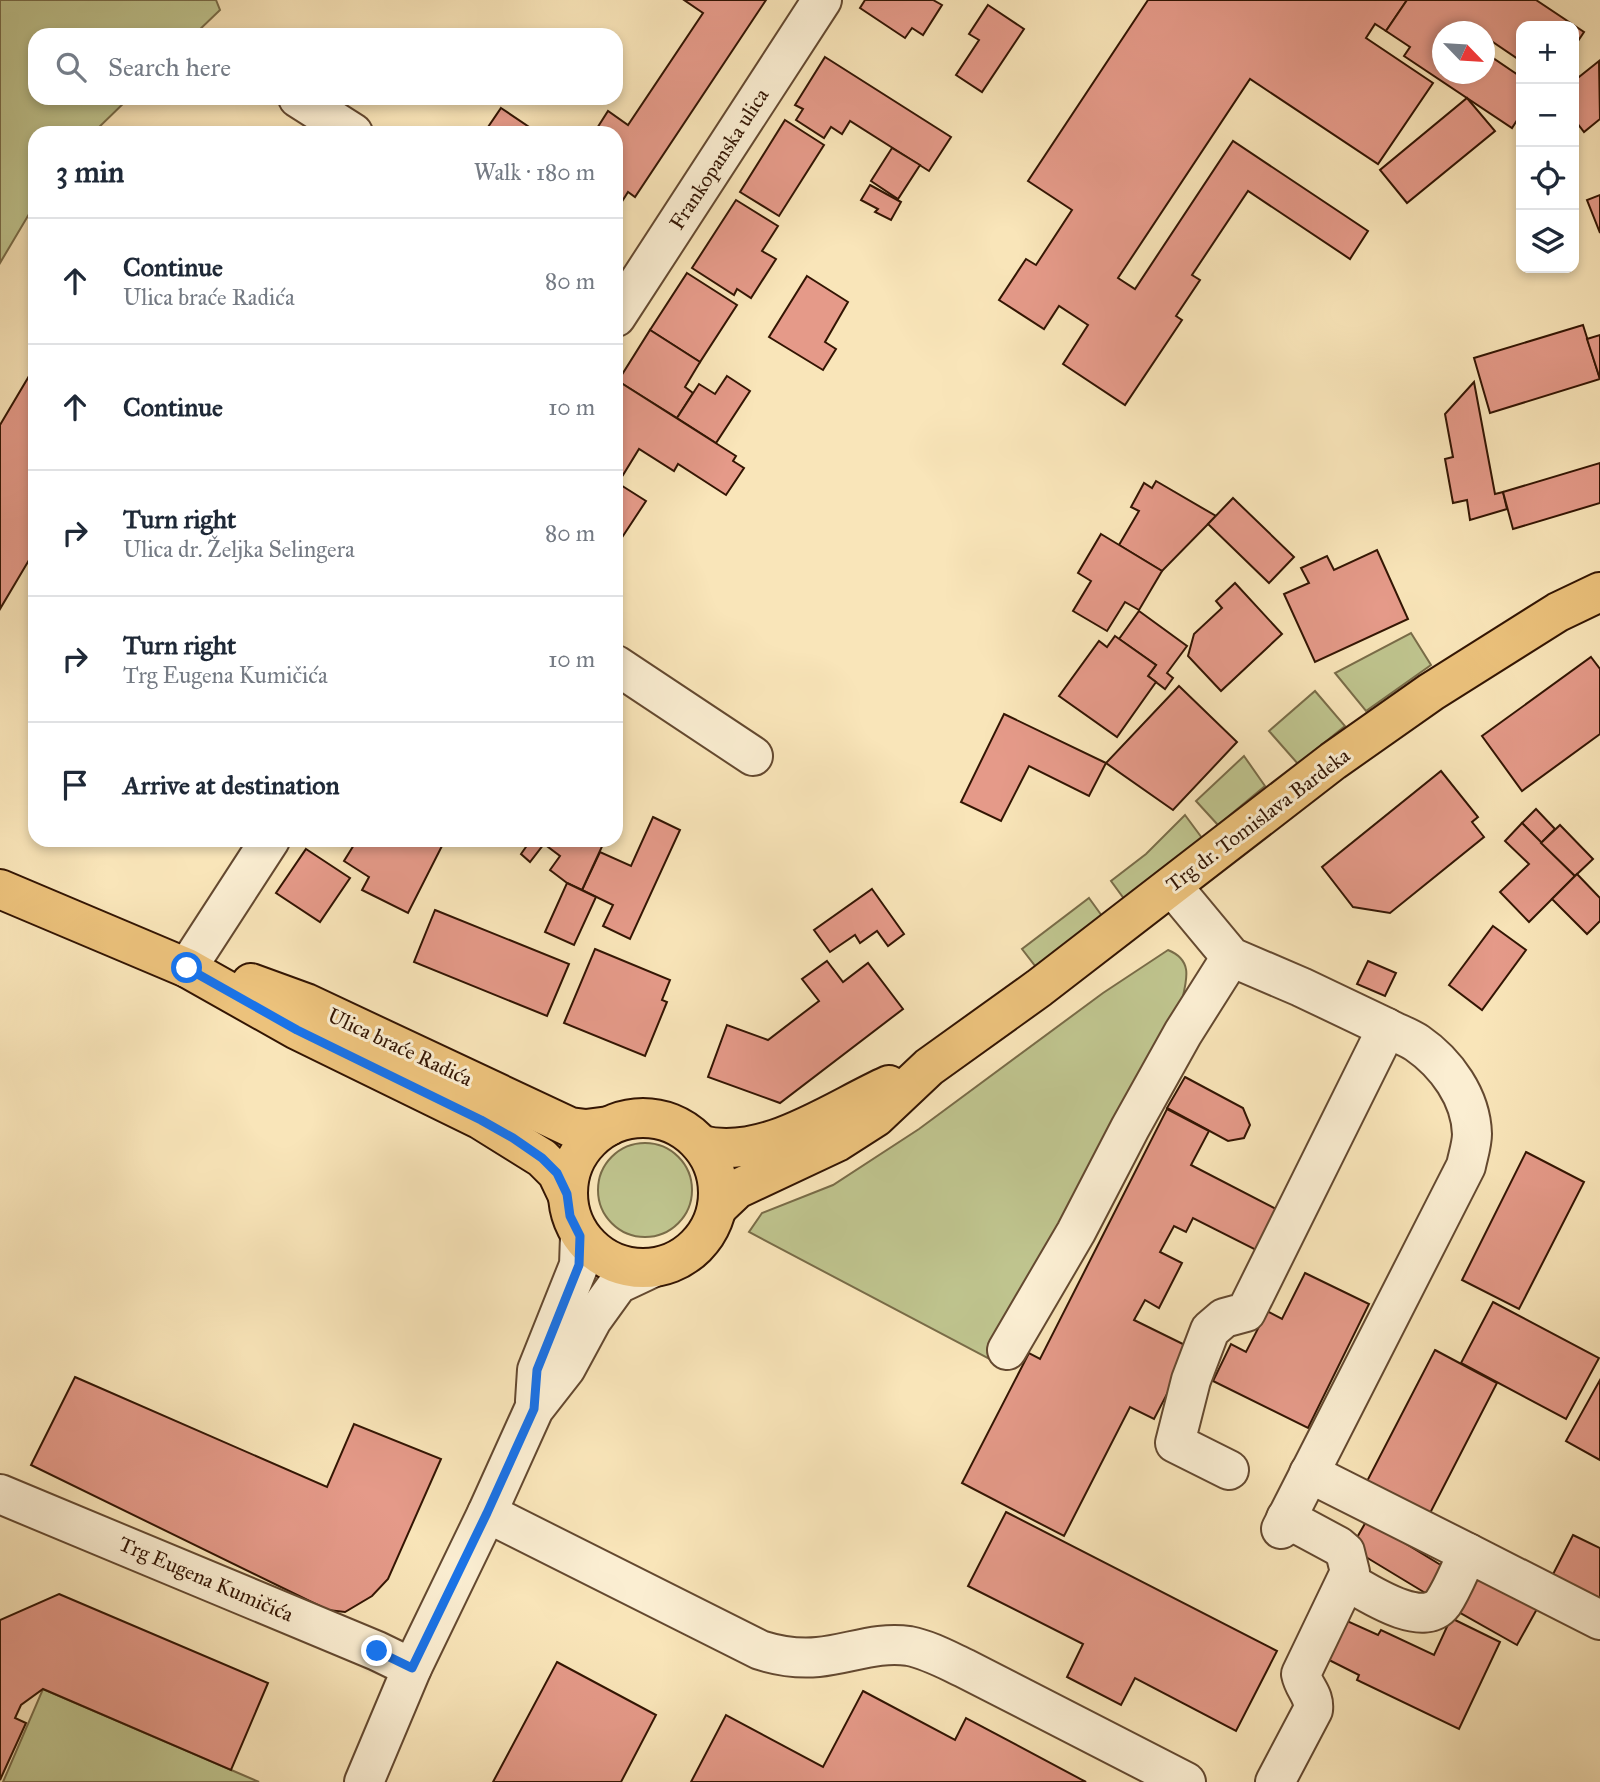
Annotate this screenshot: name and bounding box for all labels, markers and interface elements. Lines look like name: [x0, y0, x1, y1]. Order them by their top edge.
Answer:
north arrow: [1432, 21, 1495, 84]
map controls: [1516, 21, 1579, 273]
button: +: [1516, 21, 1579, 84]
search box: [28, 28, 623, 105]
icon: search: [52, 48, 90, 86]
text: Search here: [108, 51, 231, 83]
street label: Frankopanska ulica: [664, 83, 774, 235]
button: −: [1516, 84, 1579, 147]
button: locate: [1516, 147, 1579, 210]
text: 3 min: [56, 154, 124, 190]
text: Walk · 180 m: [474, 158, 595, 186]
button: layers: [1516, 210, 1579, 273]
text: Continue: [123, 251, 223, 283]
icon: ahead: [56, 262, 94, 300]
text: 80 m: [545, 267, 595, 295]
text: Ulica braće Radića: [123, 283, 295, 311]
icon: ahead: [56, 388, 94, 426]
text: Continue: [123, 391, 223, 423]
text: 10 m: [548, 393, 595, 421]
text: Turn right: [123, 503, 236, 535]
icon: right: [56, 514, 94, 552]
text: 80 m: [545, 519, 595, 547]
text: Ulica dr. Željka Selingera: [123, 535, 355, 563]
text: Turn right: [123, 629, 236, 661]
icon: right: [56, 640, 94, 678]
text: 10 m: [548, 645, 595, 673]
text: Trg Eugena Kumičića: [123, 661, 328, 689]
street label: Trg dr. Tomislava Bardeka: [1161, 742, 1355, 898]
icon: arrive: [56, 766, 94, 804]
text: Arrive at destination: [123, 769, 340, 801]
route start: [171, 952, 202, 983]
street label: Ulica braće Radića: [323, 1002, 477, 1092]
street label: Trg Eugena Kumičića: [115, 1531, 297, 1628]
route end: [361, 1635, 392, 1666]

